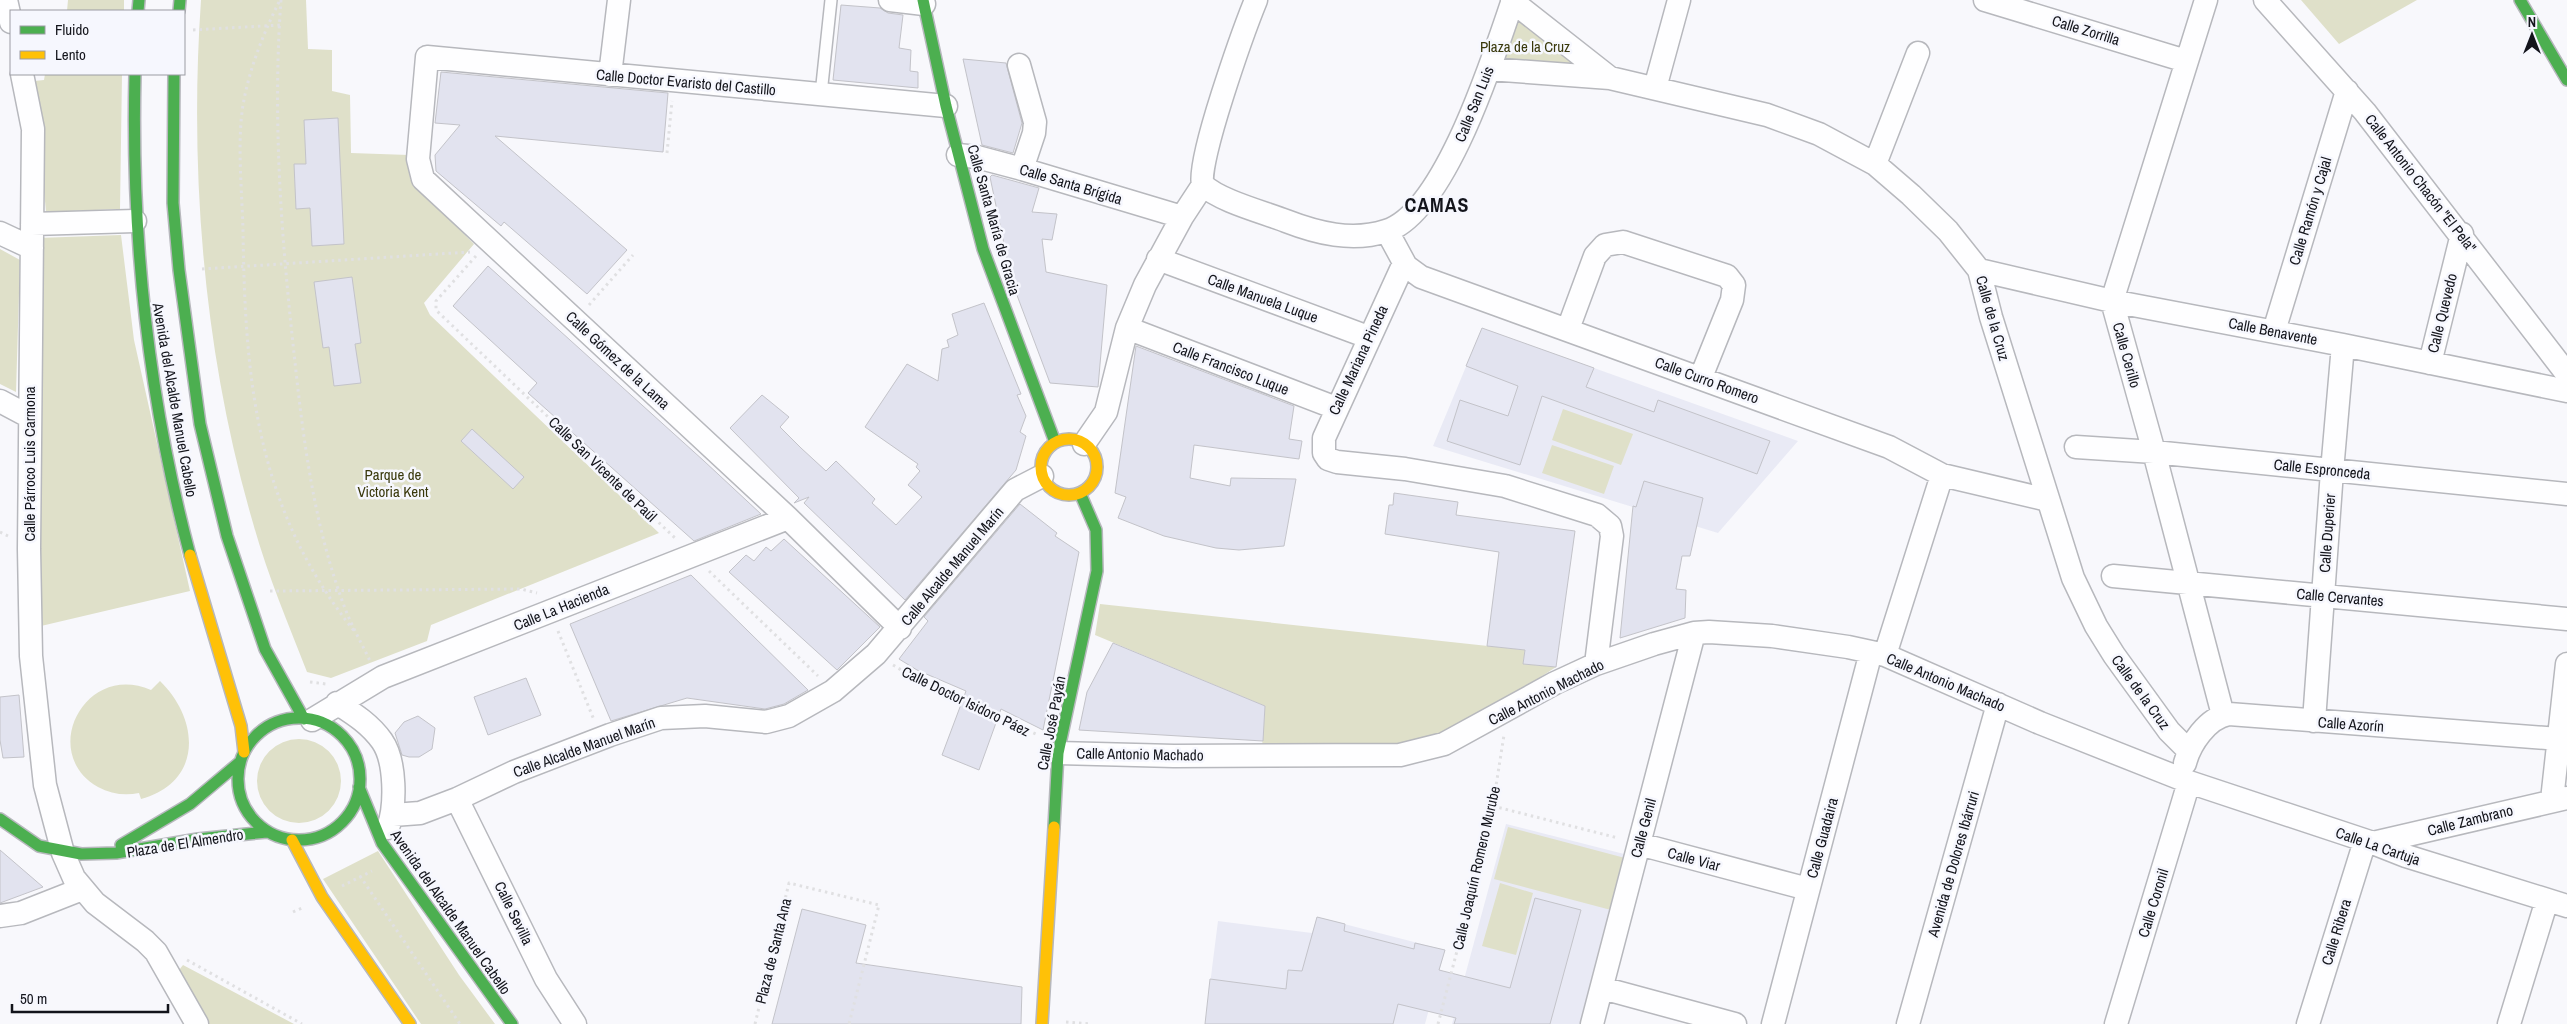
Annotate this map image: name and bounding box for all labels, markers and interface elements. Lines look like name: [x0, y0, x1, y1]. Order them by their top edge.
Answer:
legend: [10, 10, 185, 75]
street label: Calle Zorrilla: [2050, 10, 2123, 50]
north arrow: [2507, 10, 2557, 60]
text: N: [2528, 13, 2536, 31]
text: Fluido: [55, 19, 89, 40]
park label: Plaza de la Cruz: [1480, 36, 1570, 57]
text: Lento: [55, 44, 86, 65]
street label: Calle San Luis: [1449, 63, 1499, 145]
street label: Calle Doctor Evaristo del Castillo: [595, 64, 777, 100]
street label: Calle Antonio Chacón "El Pela": [2360, 110, 2482, 256]
street label: Calle Santa María de Gracia: [962, 142, 1026, 298]
street label: Calle Ramón y Cajal: [2284, 154, 2336, 268]
street label: Calle Santa Brígida: [1017, 158, 1125, 210]
district label: CAMAS: [1404, 191, 1470, 218]
street label: Calle Manuela Luque: [1205, 268, 1321, 328]
street label: Calle Quevedo: [2422, 271, 2462, 355]
street label: Calle de la Cruz: [1971, 273, 2015, 363]
street label: Avenida del Alcalde Manuel Cabello: [147, 300, 202, 499]
street label: Calle Mariana Pineda: [1323, 302, 1393, 418]
street label: Calle Gómez de la Lama: [561, 306, 675, 414]
street label: Calle Benavente: [2227, 312, 2319, 350]
street label: Calle Cerillo: [2108, 320, 2146, 390]
street label: Calle Francisco Luque: [1170, 336, 1292, 400]
street label: Calle Curro Romero: [1652, 351, 1762, 409]
street label: Calle Párroco Luis Carmona: [19, 386, 40, 542]
street label: Calle San Vicente de Paúl: [544, 412, 662, 526]
street label: Calle Espronceda: [2273, 453, 2372, 485]
park label: Parque de Victoria Kent: [358, 464, 429, 502]
street label: Calle Duperier: [2314, 493, 2340, 573]
street label: Calle Alcalde Manuel Marín: [896, 502, 1008, 630]
street label: Calle La Hacienda: [510, 578, 612, 636]
street label: Calle Cervantes: [2296, 583, 2384, 611]
street label: Calle Antonio Machado: [1883, 647, 2009, 717]
street label: Calle de la Cruz: [2107, 650, 2175, 734]
street label: Calle Antonio Machado: [1485, 654, 1608, 730]
street label: Calle Doctor Isidoro Páez: [898, 661, 1034, 741]
street label: Calle José Payán: [1032, 674, 1070, 772]
street label: Calle Azorín: [2317, 711, 2385, 737]
street label: Calle Alcalde Manuel Marín: [510, 712, 658, 782]
street label: Calle Antonio Machado: [1076, 742, 1204, 766]
street label: Calle Joaquín Romero Murube: [1447, 784, 1505, 952]
street label: Avenida de Dolores Ibárruri: [1922, 789, 1984, 940]
street label: Calle Guadaira: [1801, 795, 1843, 881]
street label: Calle Genil: [1625, 796, 1661, 860]
street label: Calle Zambrano: [2425, 799, 2515, 841]
street label: Calle La Cartuja: [2333, 822, 2423, 870]
street label: Plaza de El Almendro: [125, 823, 245, 863]
street label: Avenida del Alcalde Manuel Cabello: [385, 825, 516, 999]
street label: Calle Viar: [1665, 842, 1723, 876]
street label: Calle Coronil: [2133, 866, 2173, 940]
street label: Calle Sevilla: [490, 878, 538, 948]
street label: Plaza de Santa Ana: [750, 896, 796, 1006]
street label: Calle Ribera: [2316, 896, 2356, 968]
scale bar: [12, 982, 169, 1014]
text: 50 m: [20, 988, 47, 1009]

